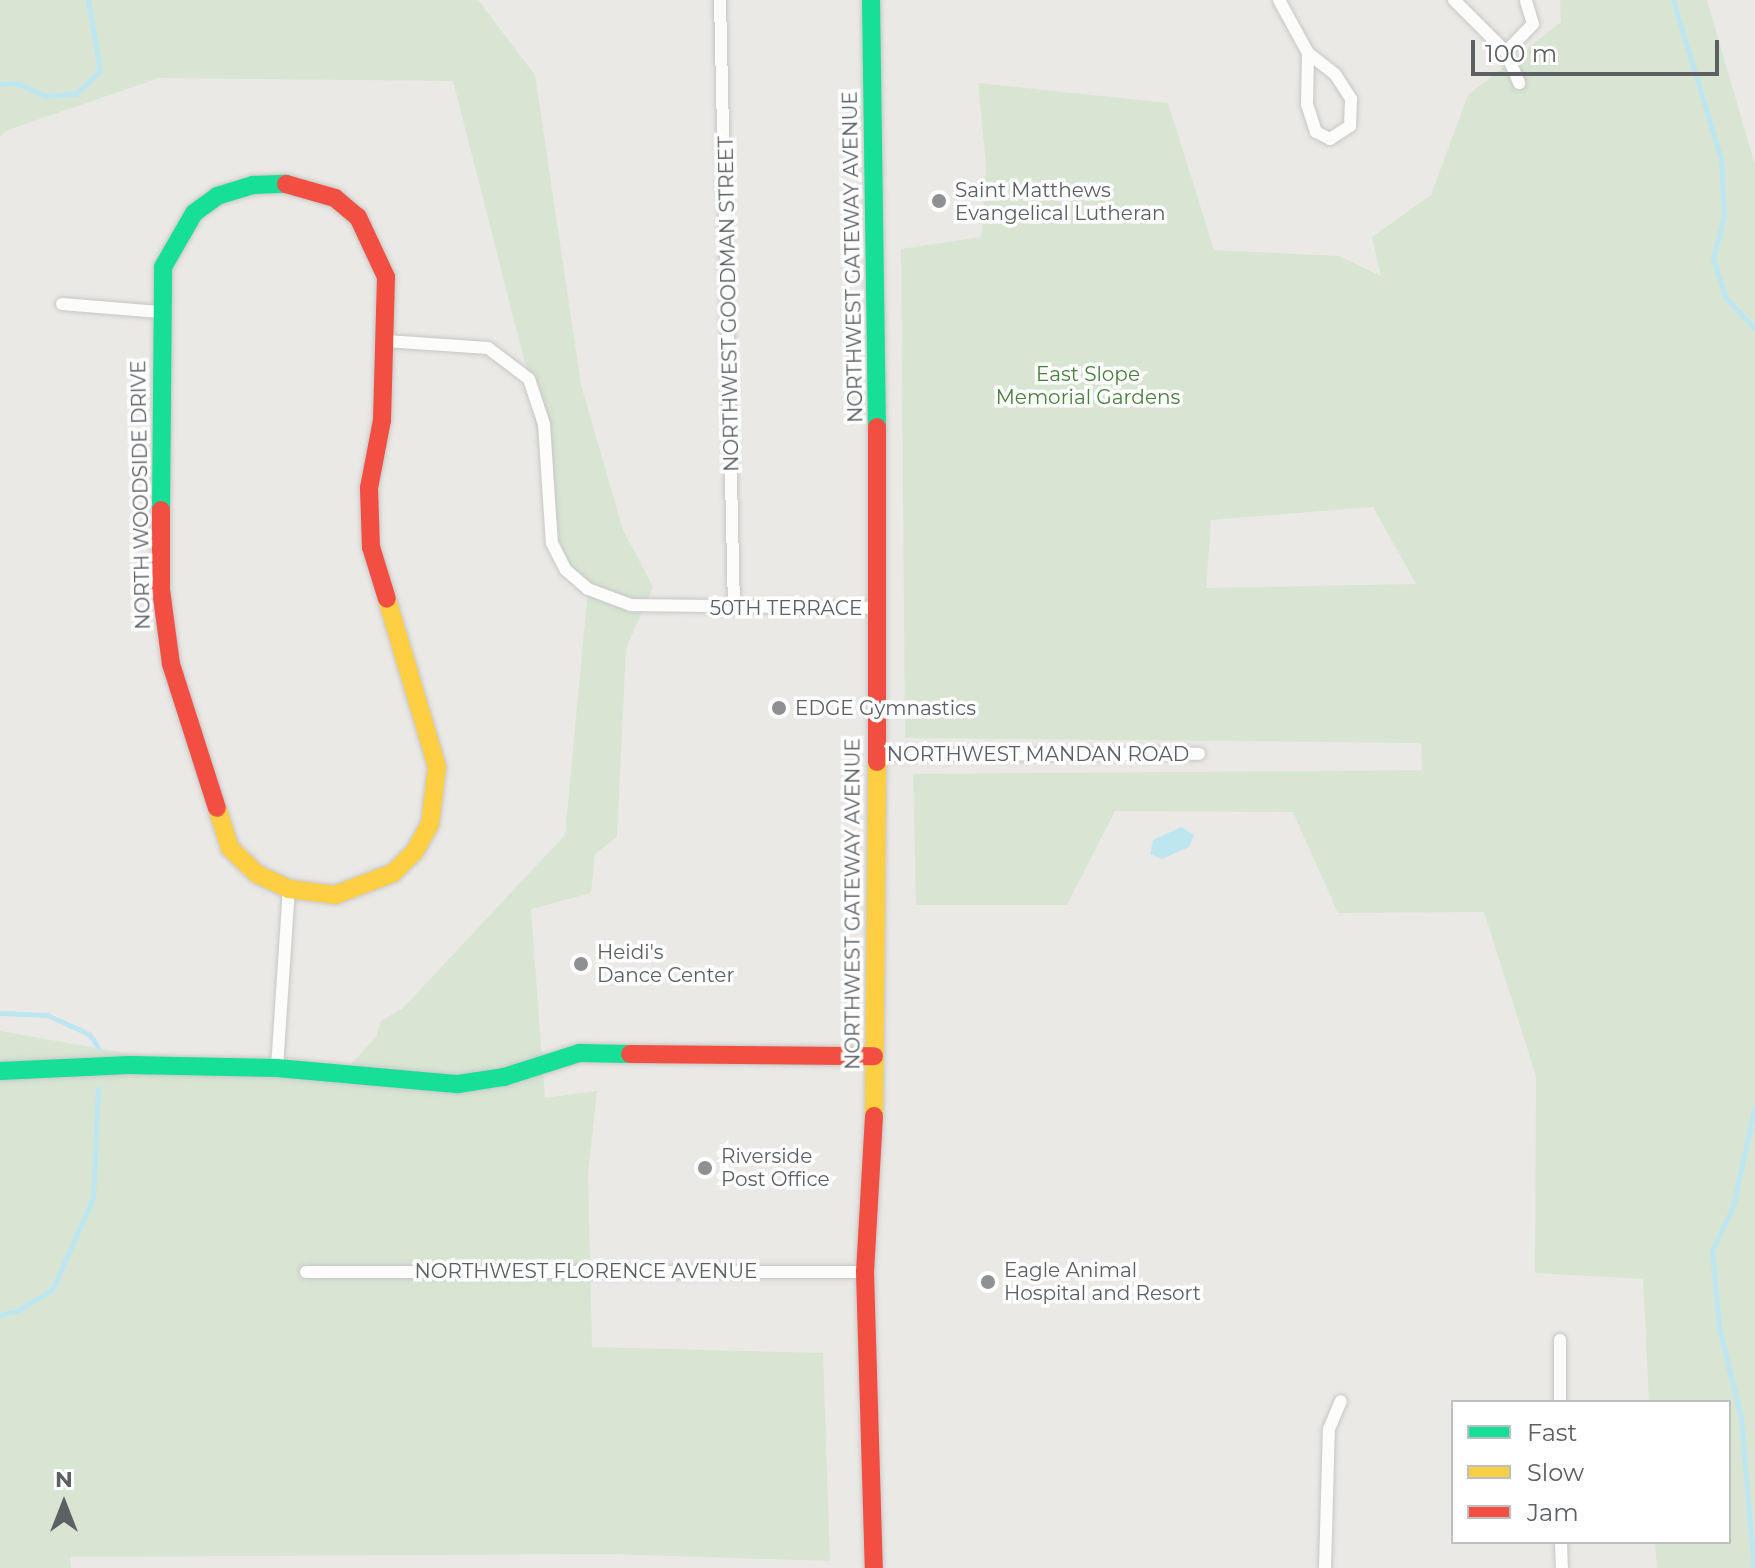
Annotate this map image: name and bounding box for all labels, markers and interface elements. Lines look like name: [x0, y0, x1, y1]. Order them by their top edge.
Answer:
scale bar: [1475, 24, 1723, 74]
text: 100 m: [1485, 39, 1557, 68]
street label: NORTHWEST GATEWAY AVENUE: [838, 91, 868, 423]
street label: NORTHWEST GOODMAN STREET: [714, 136, 744, 472]
place label: Saint Matthews Evangelical Lutheran: [955, 178, 1165, 225]
marker: Saint Matthews Evangelical Lutheran: [930, 192, 948, 210]
street label: NORTH WOODSIDE DRIVE: [127, 360, 155, 630]
park label: East Slope Memorial Gardens: [996, 362, 1180, 409]
street label: 50TH TERRACE: [710, 596, 862, 620]
place label: EDGE Gymnastics: [795, 696, 976, 720]
marker: EDGE Gymnastics: [770, 699, 788, 717]
street label: NORTHWEST GATEWAY AVENUE: [841, 738, 865, 1070]
street label: NORTHWEST MANDAN ROAD: [887, 742, 1189, 766]
place label: Heidi's Dance Center: [597, 940, 734, 987]
marker: Heidi's Dance Center: [572, 955, 590, 973]
place label: Riverside Post Office: [721, 1144, 830, 1191]
marker: Riverside Post Office: [696, 1159, 714, 1177]
place label: Eagle Animal Hospital and Resort: [1004, 1258, 1201, 1305]
street label: NORTHWEST FLORENCE AVENUE: [415, 1259, 757, 1283]
marker: Eagle Animal Hospital and Resort: [979, 1273, 997, 1291]
legend: [1451, 1400, 1731, 1544]
text: Fast: [1527, 1418, 1577, 1447]
text: Slow: [1527, 1458, 1584, 1487]
north arrow: [24, 1464, 104, 1544]
text: N: [55, 1466, 73, 1493]
text: Jam: [1527, 1498, 1579, 1527]

